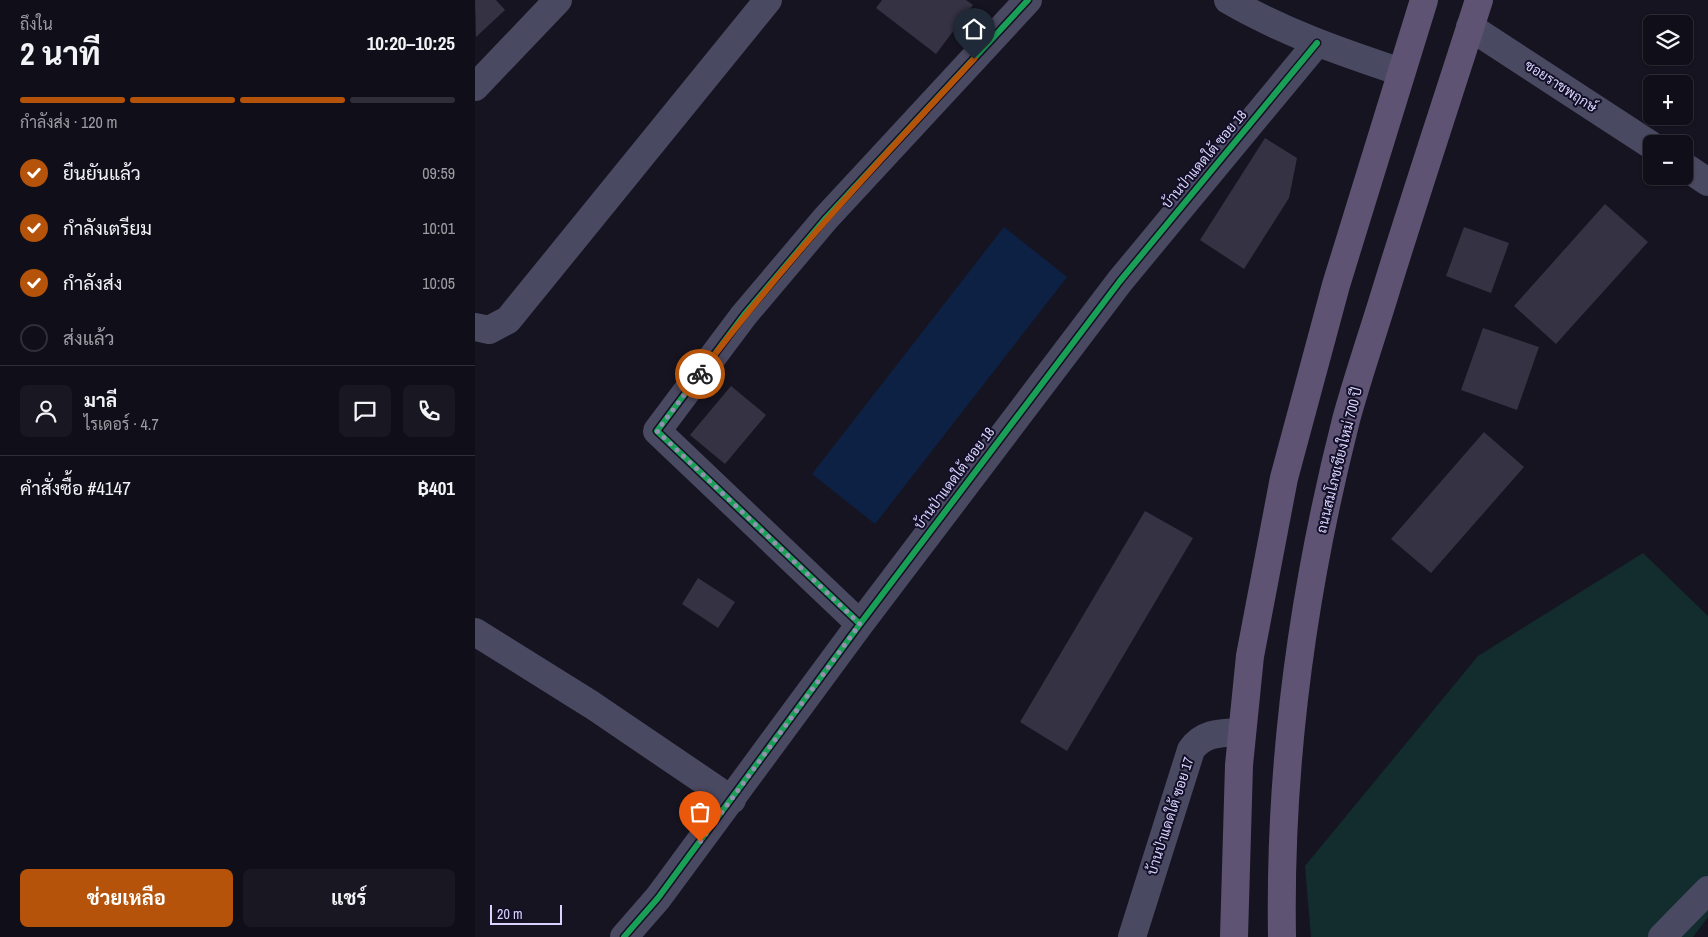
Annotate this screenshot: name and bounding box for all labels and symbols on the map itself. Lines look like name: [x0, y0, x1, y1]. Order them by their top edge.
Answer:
pin: [953, 8, 995, 59]
street label: ซอยราชพฤกษ์: [1521, 56, 1601, 116]
street label: บ้านป่าแดดใต้ ซอย 18: [1158, 106, 1250, 212]
courier: [675, 349, 725, 399]
street label: ถนนสมโภชเชียงใหม่ 700 ปี: [1312, 385, 1366, 535]
street label: บ้านป่าแดดใต้ ซอย 18: [910, 423, 998, 533]
street label: บ้านป่าแดดใต้ ซอย 17: [1142, 755, 1198, 877]
pin: [679, 791, 721, 842]
scale bar: [490, 902, 563, 925]

